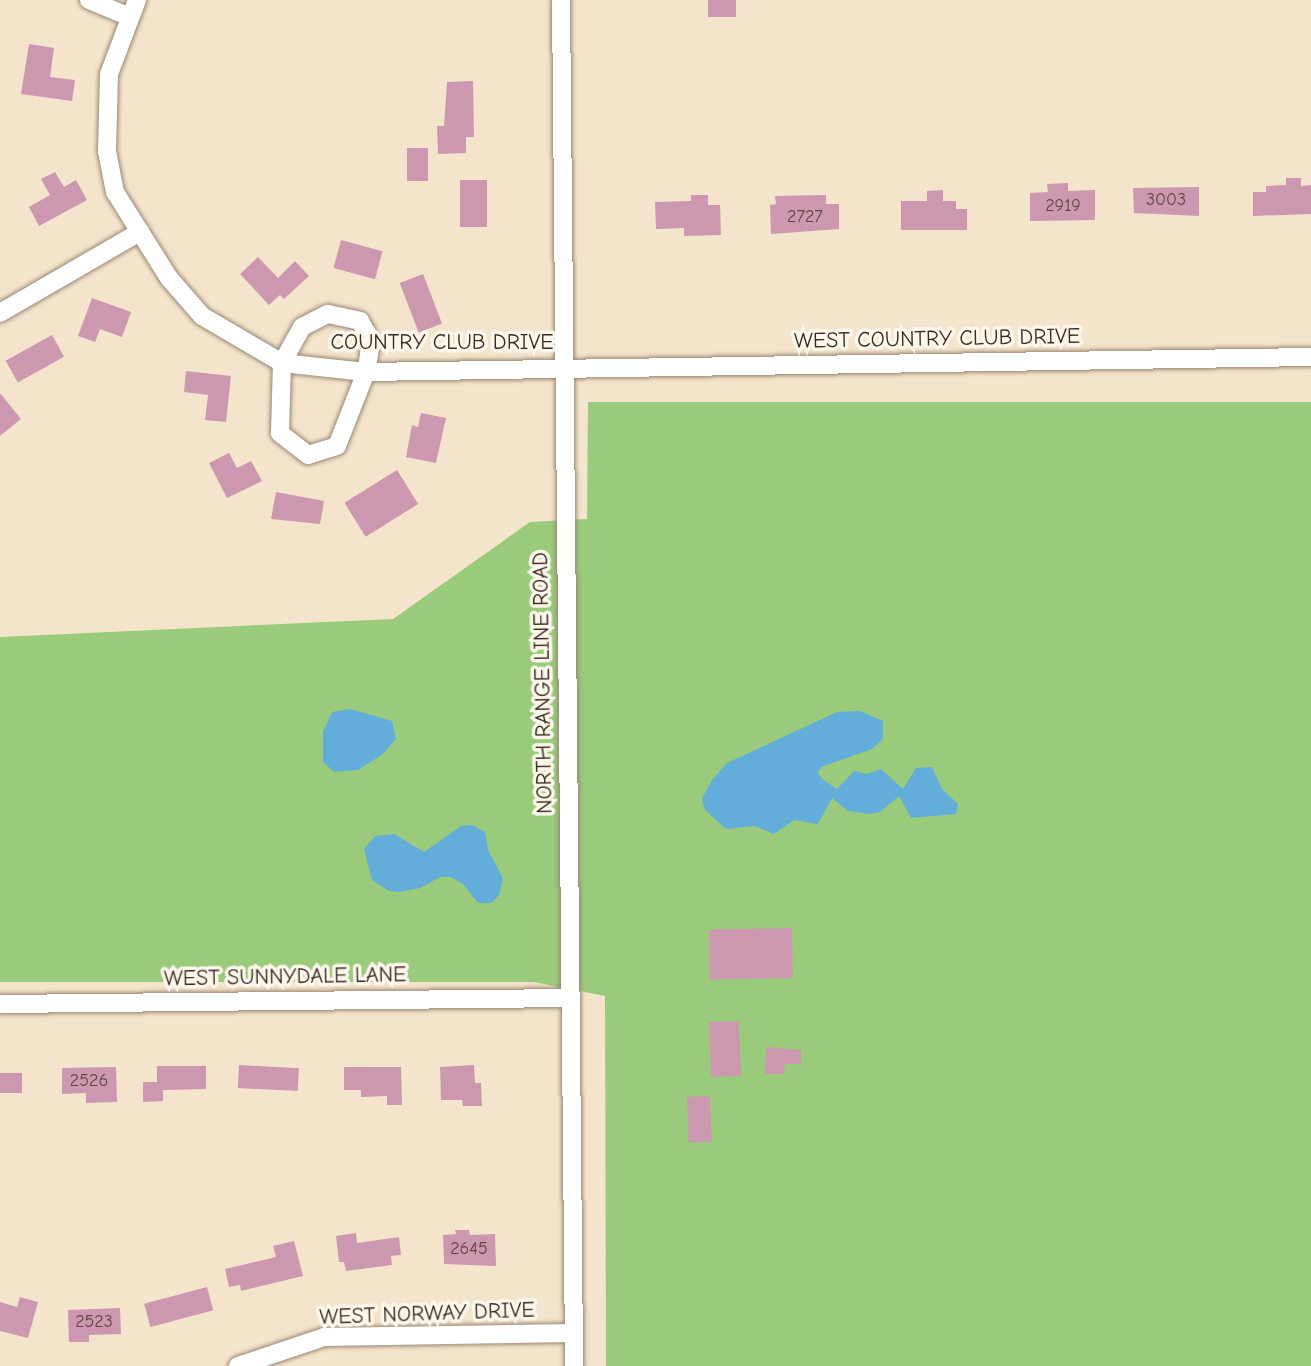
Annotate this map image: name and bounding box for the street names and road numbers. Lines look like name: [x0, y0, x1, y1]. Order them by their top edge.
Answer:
street label: WEST COUNTRY CLUB DRIVE: [794, 323, 1080, 355]
street label: COUNTRY CLUB DRIVE: [331, 330, 553, 356]
street label: NORTH RANGE LINE ROAD: [528, 552, 558, 814]
street label: WEST SUNNYDALE LANE: [164, 962, 406, 992]
street label: WEST NORWAY DRIVE: [319, 1297, 535, 1331]

